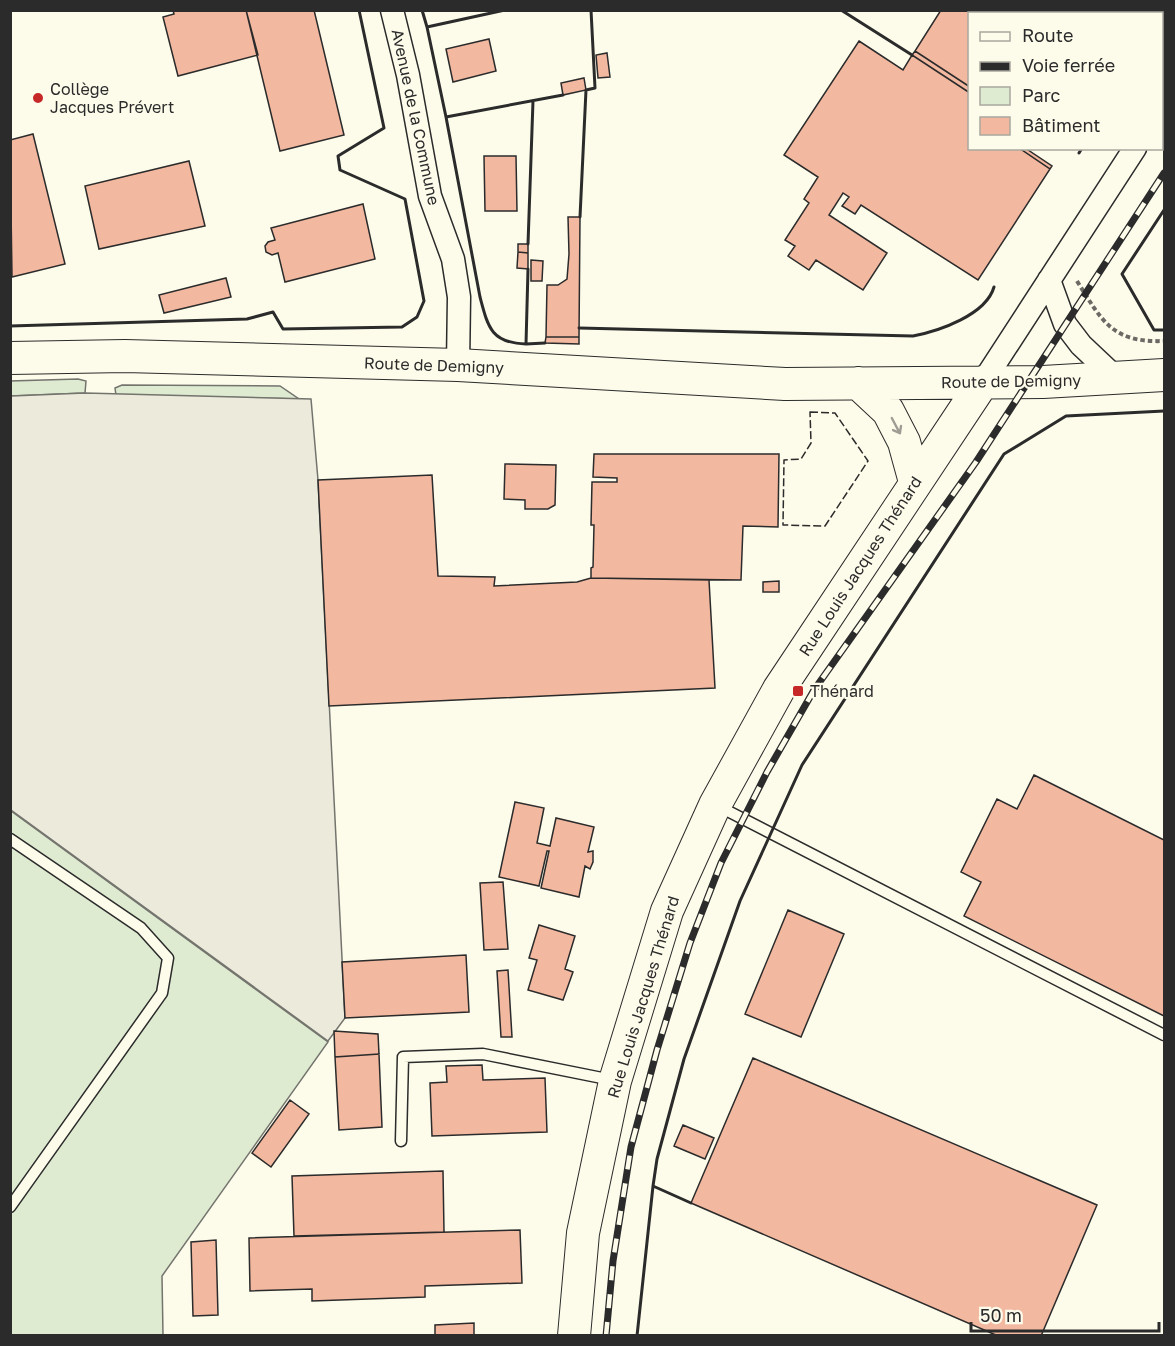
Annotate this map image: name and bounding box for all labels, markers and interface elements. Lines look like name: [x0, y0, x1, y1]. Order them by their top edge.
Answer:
legend: [968, 12, 1163, 150]
text: Route: [1022, 24, 1073, 46]
street label: Avenue de la Commune: [388, 27, 444, 207]
text: Voie ferrée: [1022, 54, 1115, 76]
place label: Collège Jacques Prévert: [50, 79, 174, 117]
text: Parc: [1022, 84, 1061, 106]
marker: Collège Jacques Prévert: [31, 91, 45, 105]
text: Bâtiment: [1022, 114, 1101, 136]
street label: Route de Demigny: [364, 353, 504, 377]
street label: Route de Demigny: [941, 370, 1081, 392]
one-way arrow: [891, 417, 902, 435]
street label: Rue Louis Jacques Thénard: [794, 472, 926, 660]
place label: Thénard: [810, 681, 874, 701]
marker: Thénard: [791, 684, 805, 698]
street label: Rue Louis Jacques Thénard: [603, 894, 683, 1100]
scale bar: [971, 1295, 1158, 1333]
text: 50 m: [980, 1304, 1022, 1326]

